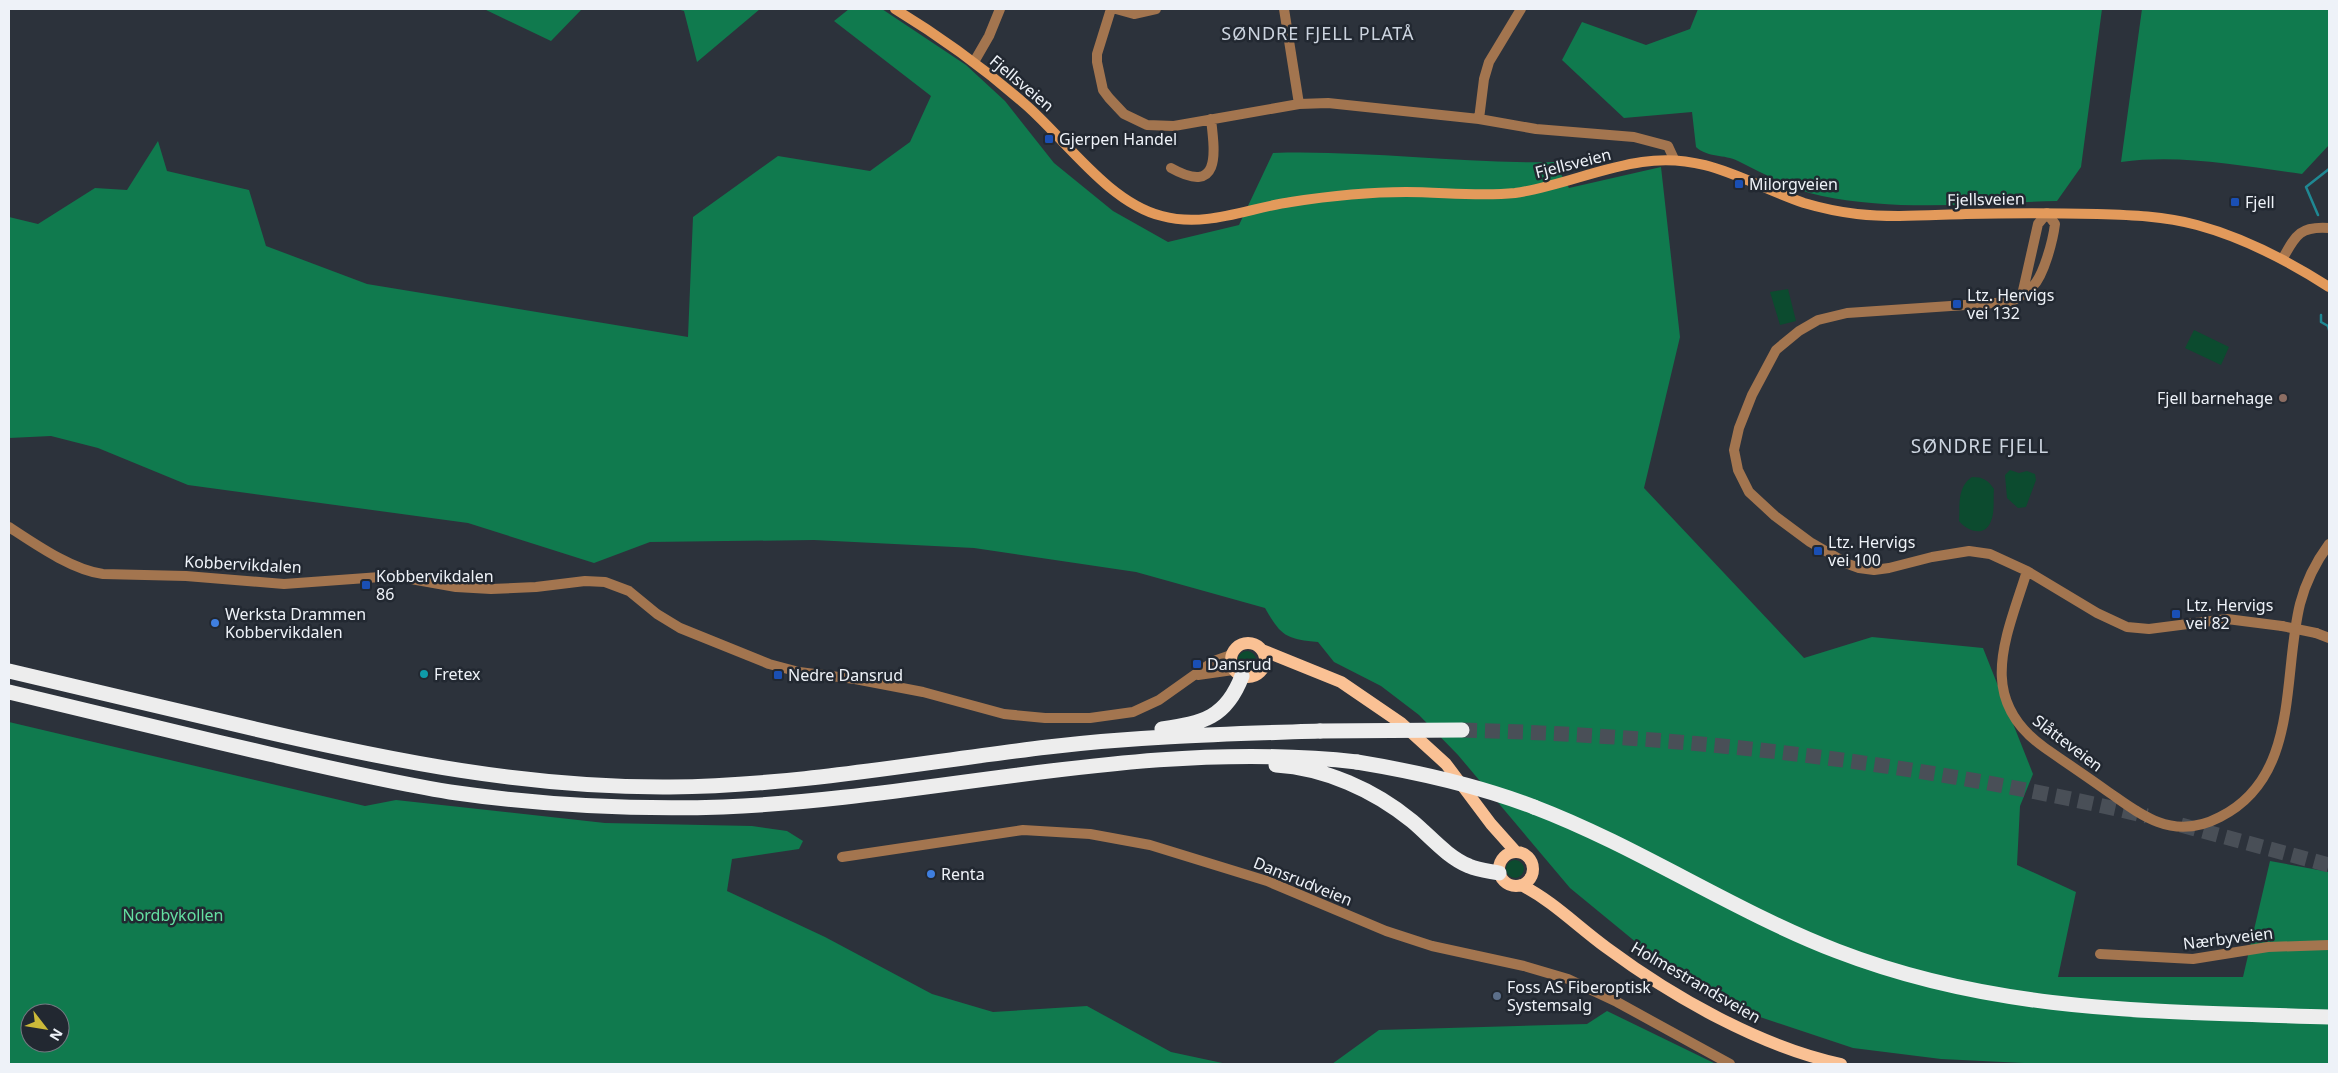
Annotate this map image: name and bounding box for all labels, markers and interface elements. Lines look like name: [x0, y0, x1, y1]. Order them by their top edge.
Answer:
district label: SØNDRE FJELL PLATÅ: [1221, 21, 1415, 45]
street label: Fjellsveien: [985, 50, 1059, 116]
place label: Gjerpen Handel: [1059, 128, 1177, 150]
marker: Gjerpen Handel: [1043, 133, 1055, 145]
street label: Fjellsveien: [1533, 143, 1613, 183]
place label: Milorgveien: [1749, 173, 1838, 195]
marker: Milorgveien: [1733, 178, 1745, 190]
street label: Fjellsveien: [1947, 187, 2025, 211]
place label: Fjell: [2245, 191, 2275, 213]
marker: Fjell: [2229, 196, 2241, 208]
place label: Ltz. Hervigs vei 132: [1967, 284, 2054, 324]
marker: Ltz. Hervigs vei 132: [1951, 298, 1963, 310]
place label: Fjell barnehage: [2157, 387, 2273, 409]
marker: Fjell barnehage: [2277, 392, 2289, 404]
district label: SØNDRE FJELL: [1911, 433, 2049, 459]
place label: Ltz. Hervigs vei 100: [1828, 531, 1915, 571]
marker: Ltz. Hervigs vei 100: [1812, 545, 1824, 557]
street label: Kobbervikdalen: [184, 550, 302, 578]
place label: Kobbervikdalen 86: [376, 565, 494, 605]
marker: Kobbervikdalen 86: [360, 579, 372, 591]
place label: Ltz. Hervigs vei 82: [2186, 594, 2273, 634]
place label: Werksta Drammen Kobbervikdalen: [225, 603, 366, 643]
marker: Ltz. Hervigs vei 82: [2170, 608, 2182, 620]
marker: Werksta Drammen Kobbervikdalen: [209, 617, 221, 629]
place label: Dansrud: [1207, 653, 1272, 675]
marker: Dansrud: [1191, 658, 1203, 670]
place label: Fretex: [434, 663, 481, 685]
place label: Nedre Dansrud: [788, 664, 903, 686]
marker: Fretex: [418, 668, 430, 680]
marker: Nedre Dansrud: [772, 669, 784, 681]
street label: Slåtteveien: [2028, 709, 2108, 777]
street label: Dansrudveien: [1250, 851, 1356, 911]
place label: Renta: [941, 863, 985, 885]
marker: Renta: [925, 868, 937, 880]
park label: Nordbykollen: [122, 904, 224, 926]
street label: Nærbyveien: [2182, 922, 2274, 954]
street label: Holmestrandsveien: [1627, 936, 1765, 1028]
place label: Foss AS Fiberoptisk Systemsalg: [1507, 976, 1651, 1016]
marker: Foss AS Fiberoptisk Systemsalg: [1491, 990, 1503, 1002]
north arrow: [20, 1003, 70, 1053]
text: N: [45, 1025, 68, 1045]

